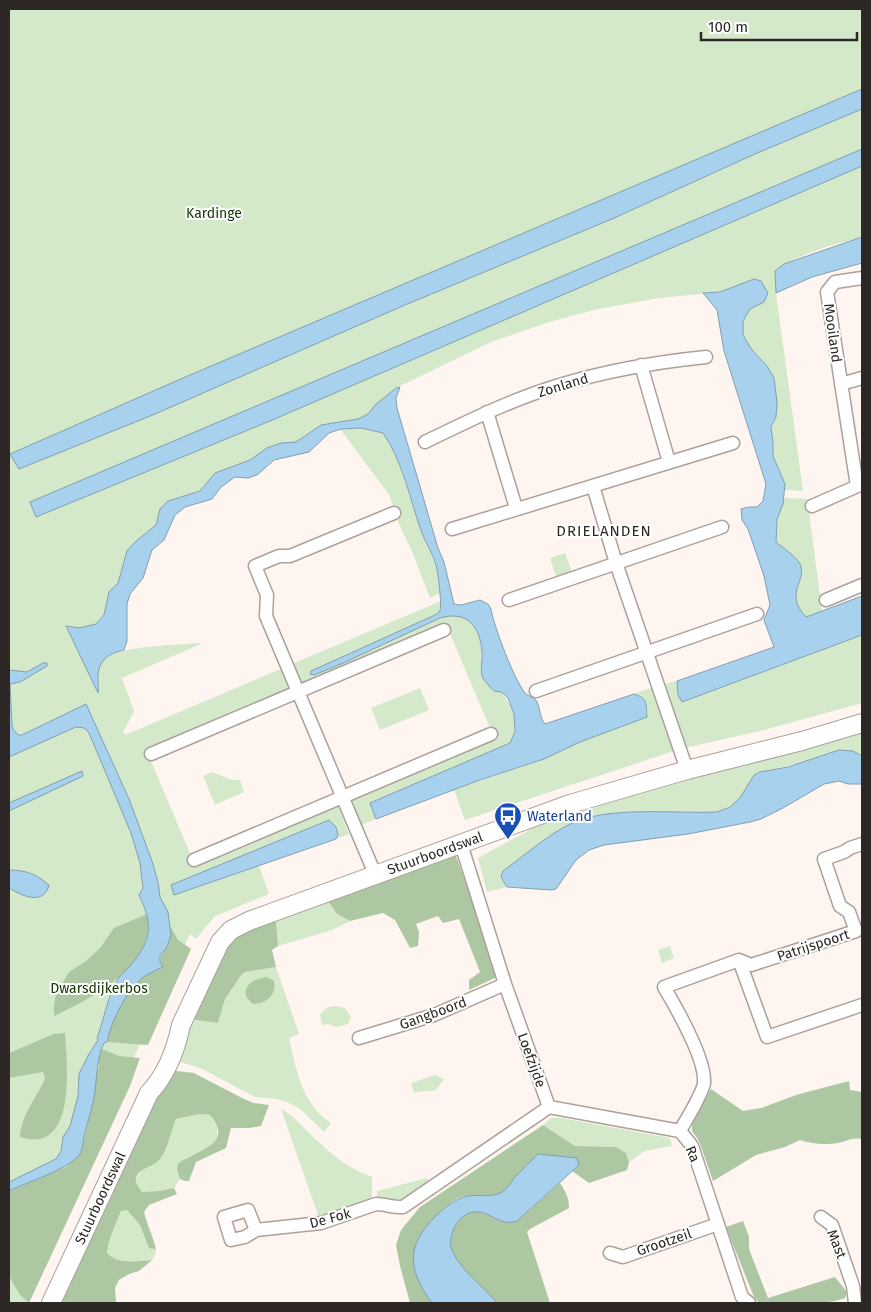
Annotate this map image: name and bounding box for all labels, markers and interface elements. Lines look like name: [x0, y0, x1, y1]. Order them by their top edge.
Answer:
scale bar: [701, 10, 857, 42]
text: 100 m: [708, 18, 748, 36]
park label: Kardinge: [186, 205, 242, 222]
street label: Mooiland: [820, 302, 845, 364]
street label: Zonland: [536, 370, 590, 401]
district label: DRIELANDEN: [556, 522, 652, 540]
bus stop icon: Waterland: [493, 801, 523, 840]
place label: Waterland: [527, 808, 592, 825]
street label: Stuurboordswal: [385, 828, 485, 879]
street label: Patrijspoort: [775, 926, 852, 965]
park label: Dwarsdijkerbos: [50, 980, 148, 997]
street label: Gangboord: [397, 994, 469, 1033]
street label: Loefzijde: [514, 1030, 549, 1090]
street label: Ra: [682, 1144, 703, 1165]
street label: Stuurboordswal: [72, 1149, 129, 1247]
street label: De Fok: [308, 1205, 353, 1232]
street label: Grootzeil: [634, 1225, 694, 1260]
street label: Mast: [823, 1227, 850, 1262]

